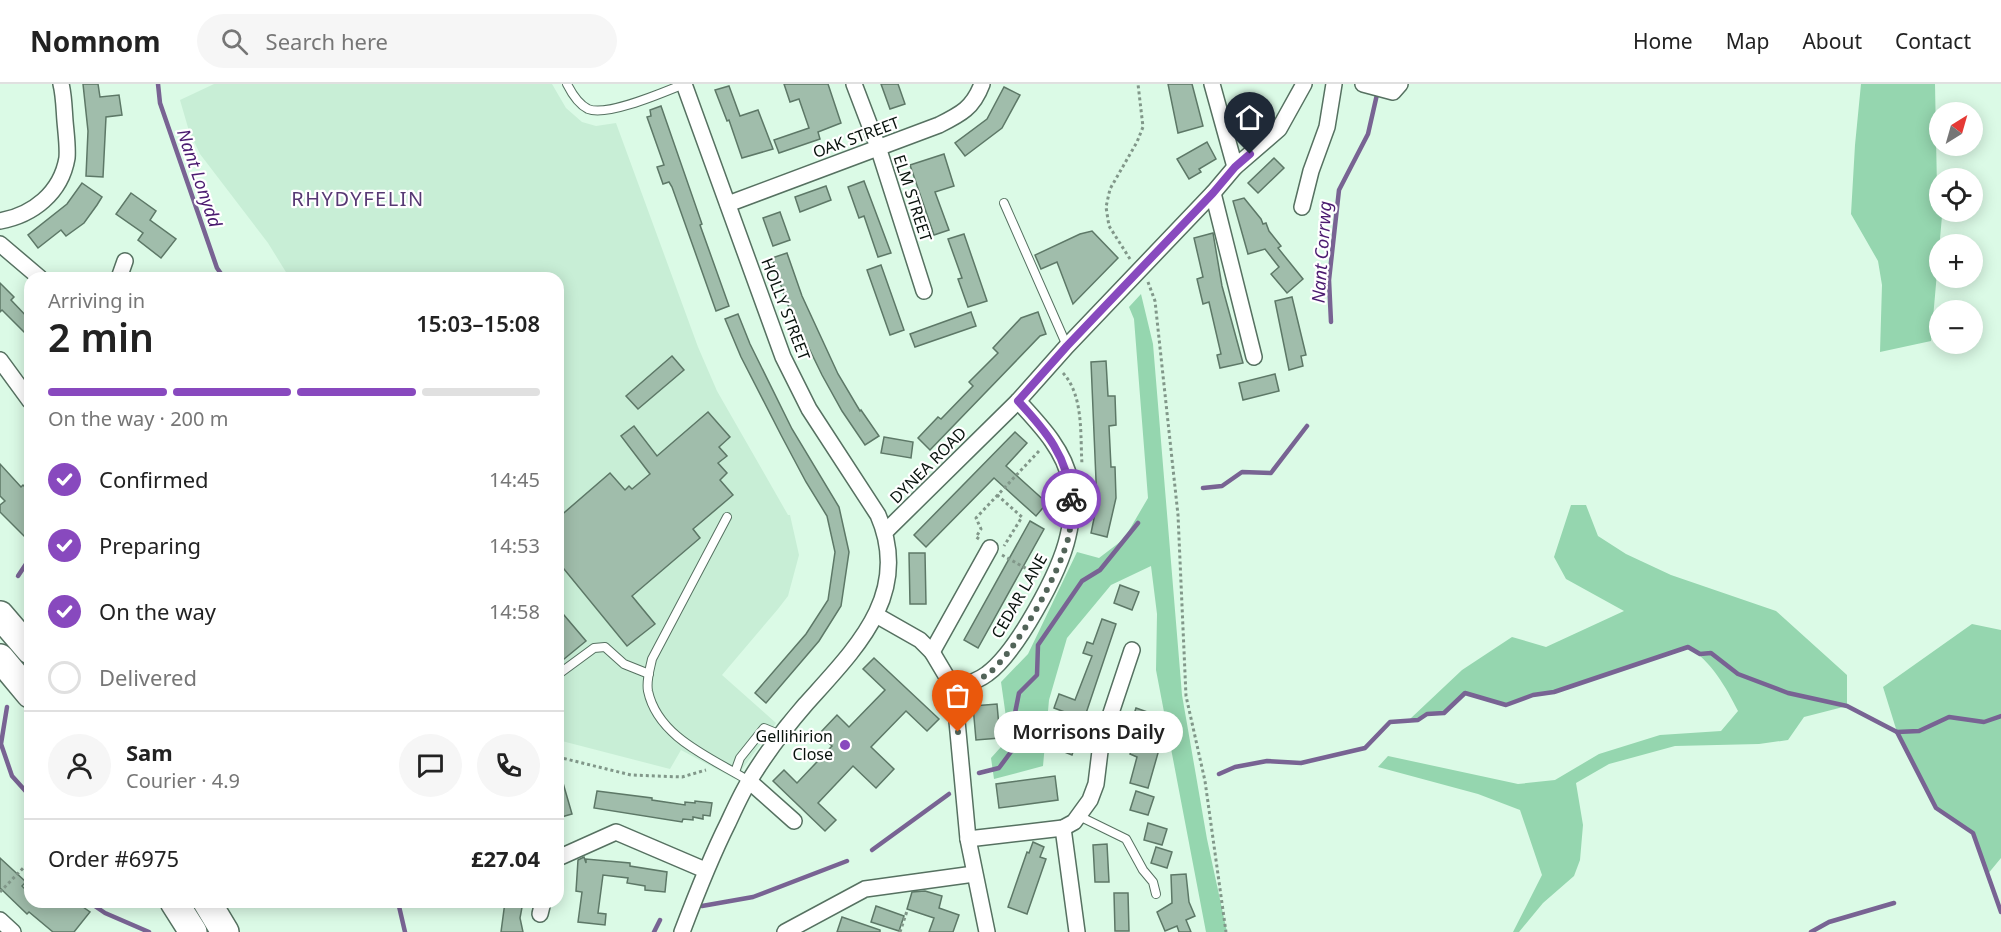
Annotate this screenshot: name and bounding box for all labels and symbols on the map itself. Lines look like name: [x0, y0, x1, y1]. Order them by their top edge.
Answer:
pin: [1224, 92, 1275, 154]
north arrow: [1929, 102, 1983, 156]
street label: OAK STREET: [810, 111, 903, 163]
water label: Nant Lonydd: [172, 126, 228, 231]
street label: ELM STREET: [889, 152, 937, 244]
district label: RHYDYFELIN: [291, 185, 425, 212]
water label: Nant Corrwg: [1305, 200, 1337, 304]
street label: HOLLY STREET: [756, 255, 816, 364]
street label: DYNEA ROAD: [885, 422, 971, 508]
courier: [1041, 469, 1101, 529]
street label: CEDAR LANE: [986, 550, 1052, 642]
pin: [932, 670, 983, 732]
callout: Morrisons Daily: [994, 711, 1183, 753]
place label: Gellihirion Close: [756, 725, 833, 765]
marker: Gellihirion Close: [838, 738, 852, 752]

